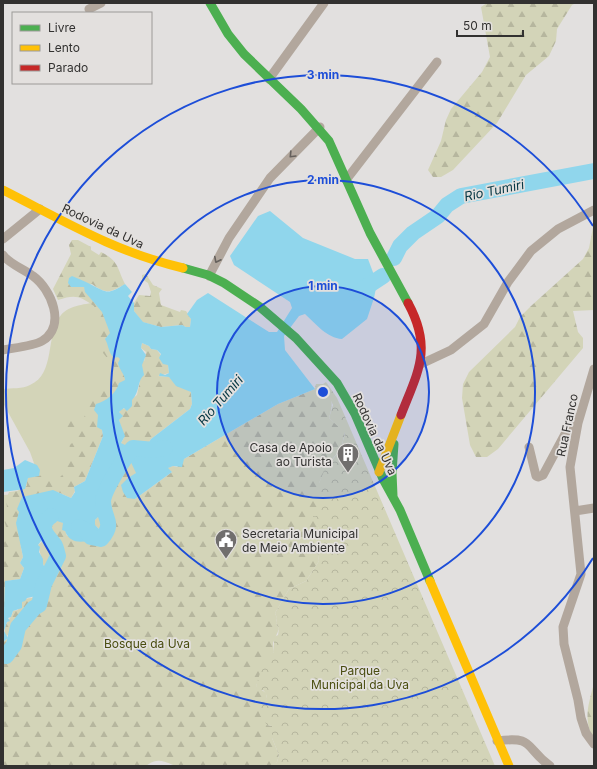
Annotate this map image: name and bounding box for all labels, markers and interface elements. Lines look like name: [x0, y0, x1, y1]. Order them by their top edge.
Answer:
legend: [12, 12, 152, 84]
scale bar: [457, 12, 523, 38]
text: 50 m: [463, 18, 492, 33]
text: Livre: [48, 20, 76, 35]
text: Lento: [48, 40, 80, 55]
text: Parado: [48, 60, 88, 75]
text: 3 min: [307, 67, 339, 82]
one-way arrow: [290, 150, 297, 158]
text: 2 min: [307, 172, 339, 187]
water label: Rio Tumiri: [463, 176, 526, 204]
street label: Rodovia da Uva: [60, 200, 146, 252]
one-way arrow: [214, 256, 222, 264]
text: 1 min: [308, 278, 338, 293]
water label: Rio Tumiri: [194, 371, 247, 428]
centre of rings: [316, 385, 330, 399]
street label: Rodovia da Uva: [349, 391, 401, 477]
street label: Rua Franco: [553, 392, 581, 458]
place label: Casa de Apoio ao Turista: [249, 440, 332, 469]
building icon: Casa de Apoio ao Turista: [335, 441, 361, 474]
place label: Secretaria Municipal de Meio Ambiente: [242, 526, 358, 555]
public building icon: Secretaria Municipal de Meio Ambiente: [213, 527, 239, 560]
park label: Bosque da Uva: [104, 636, 190, 651]
park label: Parque Municipal da Uva: [311, 663, 409, 692]

